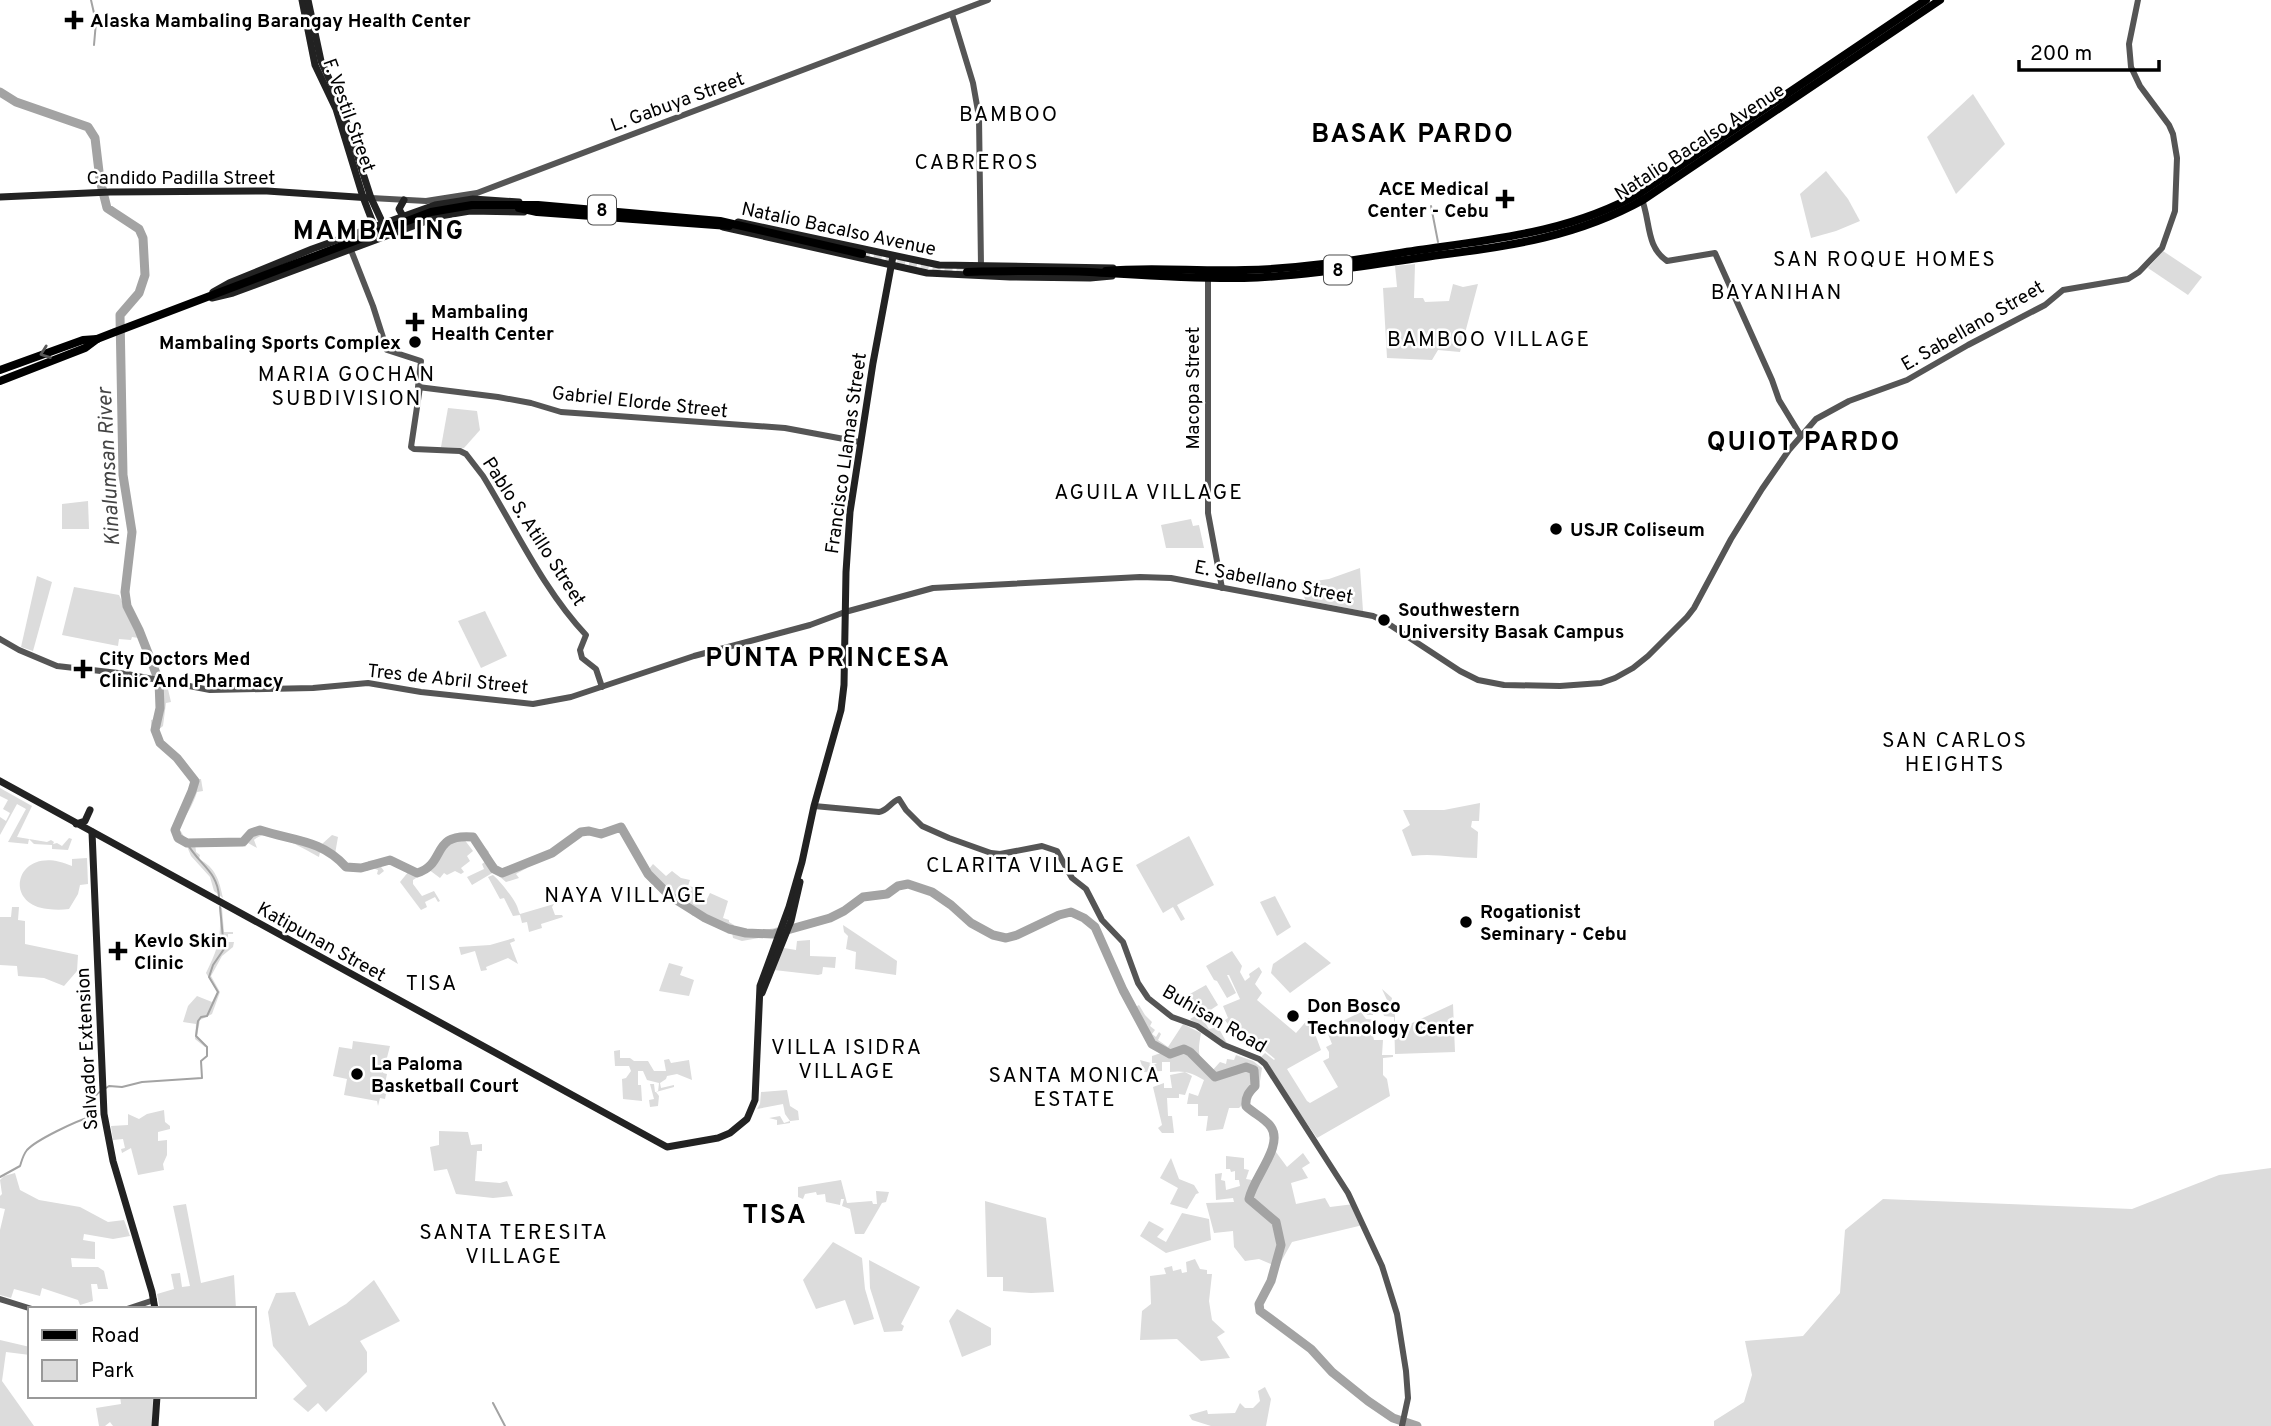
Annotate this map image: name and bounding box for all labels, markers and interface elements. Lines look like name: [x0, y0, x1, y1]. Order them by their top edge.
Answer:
marker: Alaska Mambaling Barangay Health Center: [64, 10, 84, 30]
place label: Alaska Mambaling Barangay Health Center: [90, 10, 471, 34]
scale bar: [2019, 28, 2159, 72]
text: 200 m: [2030, 41, 2092, 68]
street label: F. Vestil Street: [316, 55, 380, 176]
street label: L. Gabuya Street: [608, 68, 748, 138]
street label: Natalio Bacalso Avenue: [1610, 79, 1790, 207]
district label: BAMBOO: [959, 102, 1059, 129]
district label: BASAK PARDO: [1311, 119, 1515, 152]
district label: CABREROS: [915, 150, 1039, 177]
street label: Candido Padilla Street: [87, 167, 275, 191]
place label: ACE Medical Center - Cebu: [1367, 178, 1489, 224]
marker: ACE Medical Center - Cebu: [1495, 189, 1515, 209]
road number: 8: [588, 196, 616, 224]
street label: Natalio Bacalso Avenue: [739, 198, 938, 262]
district label: MAMBALING: [293, 216, 465, 249]
district label: SAN ROQUE HOMES: [1773, 247, 1997, 274]
road number: 8: [1324, 256, 1352, 284]
street label: E. Sabellano Street: [1897, 276, 2049, 377]
district label: BAYANIHAN: [1711, 280, 1843, 307]
place label: Mambaling Health Center: [431, 301, 554, 347]
marker: Mambaling Health Center: [405, 312, 425, 332]
street label: Macopa Street: [1182, 327, 1206, 449]
district label: BAMBOO VILLAGE: [1387, 327, 1591, 354]
place label: Mambaling Sports Complex: [159, 332, 401, 356]
marker: Mambaling Sports Complex: [407, 334, 423, 350]
one-way arrow: [40, 345, 52, 359]
street label: Francisco Llamas Street: [821, 351, 873, 555]
district label: MARIA GOCHAN SUBDIVISION: [258, 362, 436, 413]
street label: Gabriel Elorde Street: [551, 382, 729, 424]
water label: Kinalumsan River: [92, 385, 127, 547]
district label: QUIOT PARDO: [1707, 427, 1901, 460]
street label: Pablo S. Atillo Street: [476, 453, 590, 611]
district label: AGUILA VILLAGE: [1054, 480, 1244, 507]
place label: USJR Coliseum: [1570, 519, 1705, 543]
marker: USJR Coliseum: [1548, 521, 1564, 537]
street label: E. Sabellano Street: [1192, 556, 1355, 610]
place label: Southwestern University Basak Campus: [1398, 599, 1624, 645]
marker: Southwestern University Basak Campus: [1376, 612, 1392, 628]
district label: PUNTA PRINCESA: [705, 643, 951, 676]
place label: City Doctors Med Clinic And Pharmacy: [99, 648, 284, 694]
marker: City Doctors Med Clinic And Pharmacy: [73, 659, 93, 679]
street label: Tres de Abril Street: [366, 660, 529, 700]
district label: SAN CARLOS HEIGHTS: [1882, 728, 2028, 779]
district label: CLARITA VILLAGE: [926, 853, 1126, 880]
district label: NAYA VILLAGE: [544, 883, 708, 910]
street label: Katipunan Street: [252, 897, 390, 988]
place label: Rogationist Seminary - Cebu: [1480, 901, 1627, 947]
marker: Rogationist Seminary - Cebu: [1458, 914, 1474, 930]
place label: Kevlo Skin Clinic: [134, 930, 227, 976]
marker: Kevlo Skin Clinic: [108, 941, 128, 961]
street label: Salvador Extension: [72, 967, 104, 1131]
district label: TISA: [406, 971, 458, 998]
street label: Buhisan Road: [1157, 980, 1271, 1059]
place label: Don Bosco Technology Center: [1307, 995, 1474, 1041]
marker: Don Bosco Technology Center: [1285, 1008, 1301, 1024]
district label: VILLA ISIDRA VILLAGE: [771, 1035, 923, 1086]
place label: La Paloma Basketball Court: [371, 1053, 519, 1099]
district label: SANTA MONICA ESTATE: [989, 1063, 1161, 1114]
marker: La Paloma Basketball Court: [349, 1066, 365, 1082]
district label: TISA: [742, 1200, 808, 1233]
district label: SANTA TERESITA VILLAGE: [419, 1220, 609, 1271]
legend: [28, 1307, 256, 1398]
text: Road: [91, 1323, 140, 1350]
text: Park: [91, 1358, 134, 1385]

